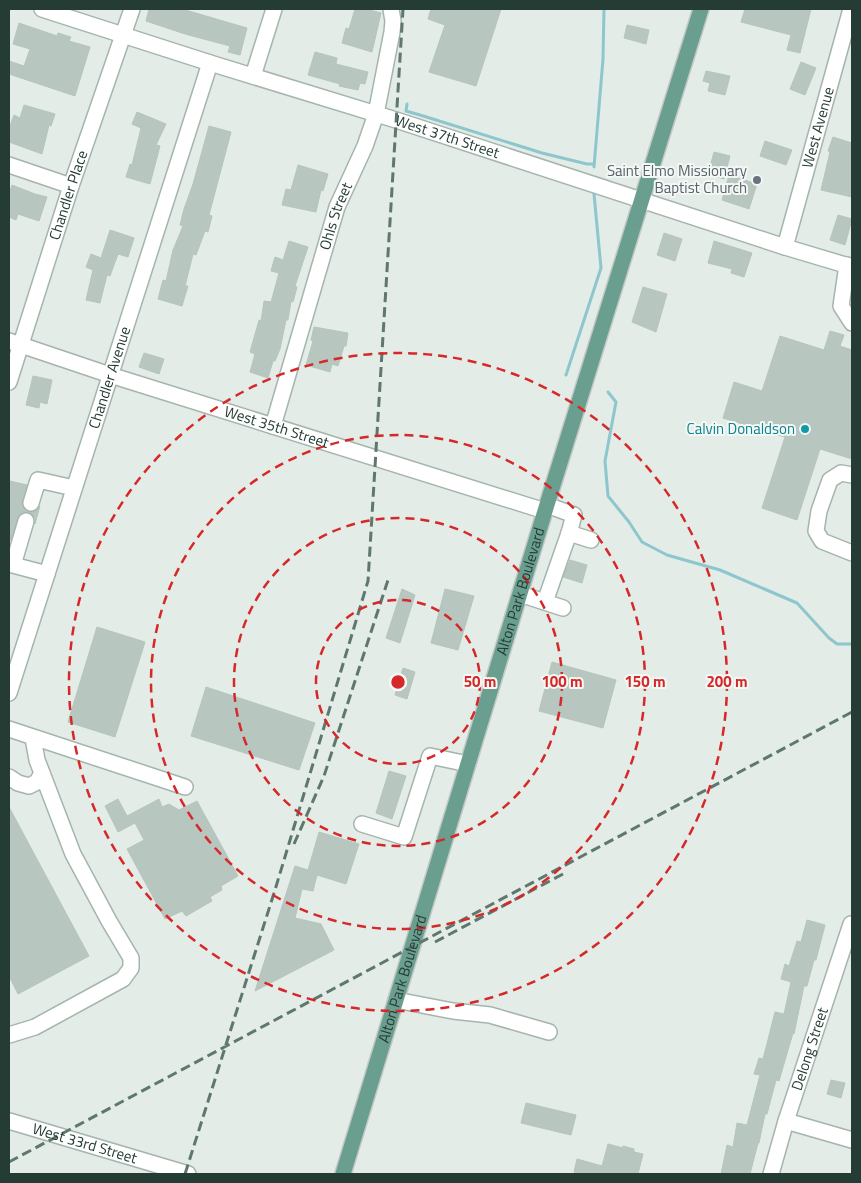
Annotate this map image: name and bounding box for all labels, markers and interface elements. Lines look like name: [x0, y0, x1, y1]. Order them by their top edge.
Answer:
street label: West Avenue: [795, 84, 840, 170]
street label: West 37th Street: [392, 109, 503, 164]
street label: Chandler Place: [43, 147, 93, 243]
place label: Saint Elmo Missionary Baptist Church: [607, 159, 747, 199]
marker: Saint Elmo Missionary Baptist Church: [751, 174, 763, 186]
street label: Ohls Street: [313, 178, 358, 253]
street label: Chandler Avenue: [82, 323, 136, 432]
street label: West 35th Street: [222, 399, 332, 454]
place label: Calvin Donaldson: [686, 417, 795, 440]
marker: Calvin Donaldson: [799, 423, 811, 435]
street label: Alton Park Boulevard: [490, 524, 550, 658]
text: 50 m: [464, 670, 496, 693]
text: 100 m: [541, 670, 583, 693]
text: 150 m: [624, 670, 666, 693]
text: 200 m: [706, 670, 748, 693]
centre of rings: [389, 673, 407, 691]
street label: Alton Park Boulevard: [372, 912, 432, 1046]
street label: Delong Street: [785, 1003, 834, 1093]
street label: West 33rd Street: [30, 1117, 141, 1169]

